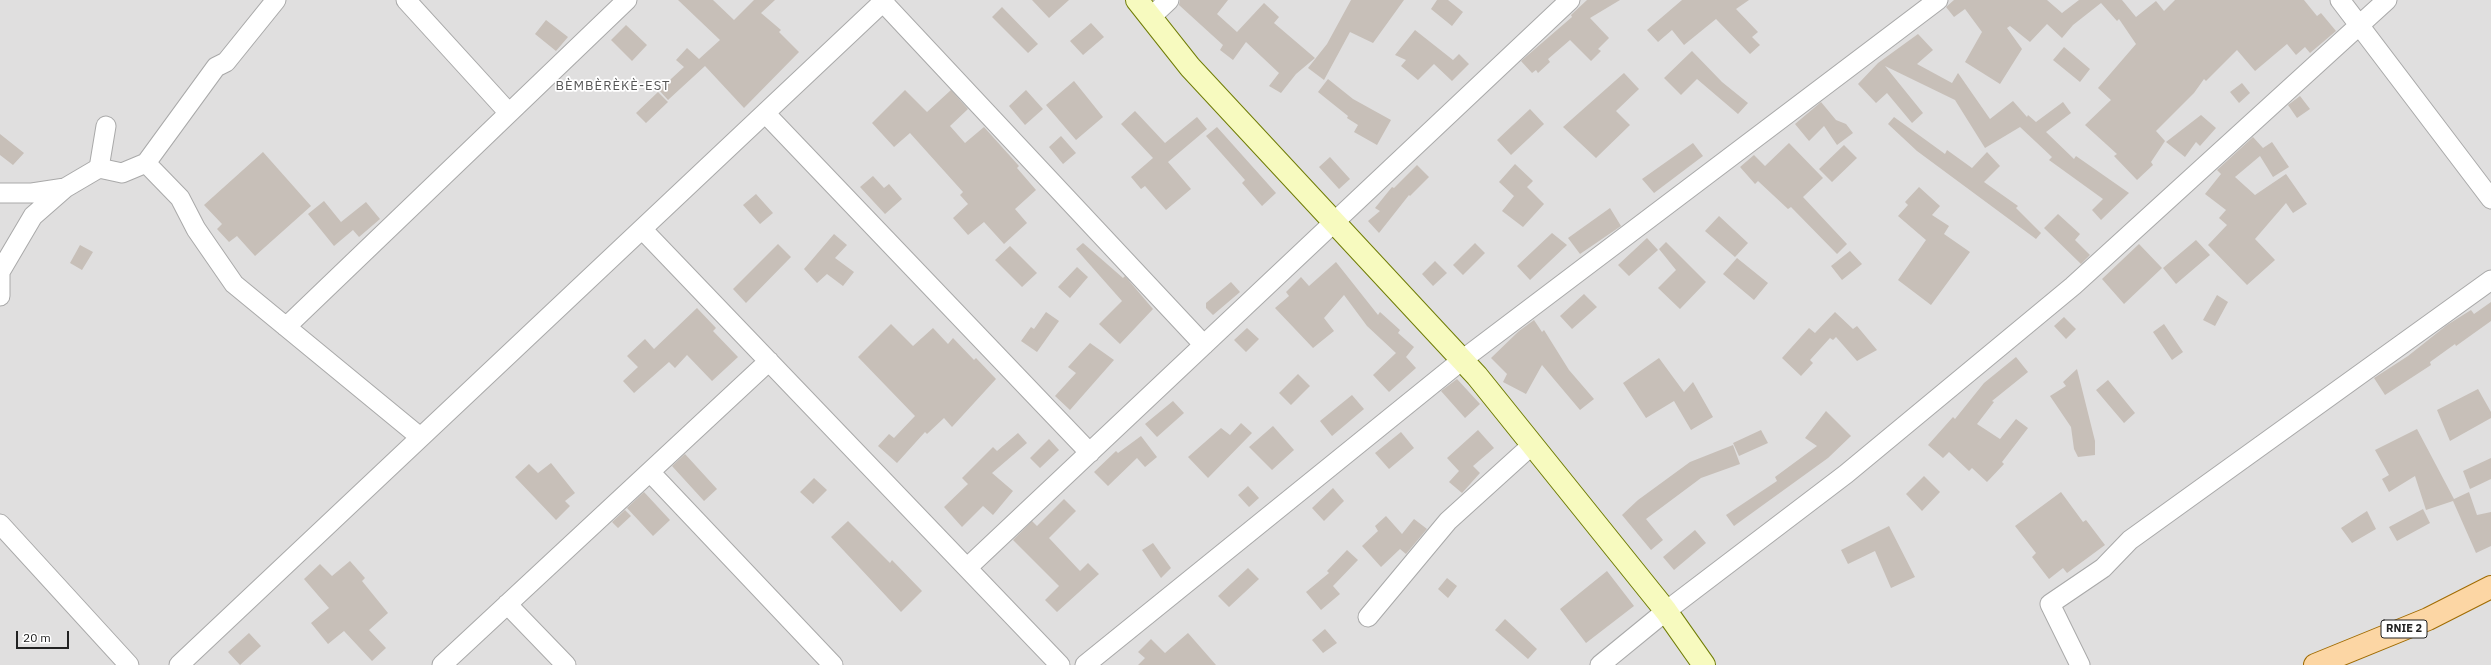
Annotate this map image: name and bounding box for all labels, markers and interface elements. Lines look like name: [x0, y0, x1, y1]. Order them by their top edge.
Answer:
district label: BÈMBÈRÈKÈ-EST: [556, 78, 670, 94]
road number: RNIE 2: [2381, 620, 2427, 638]
scale bar: [18, 623, 71, 649]
text: 20 m: [23, 630, 51, 645]

